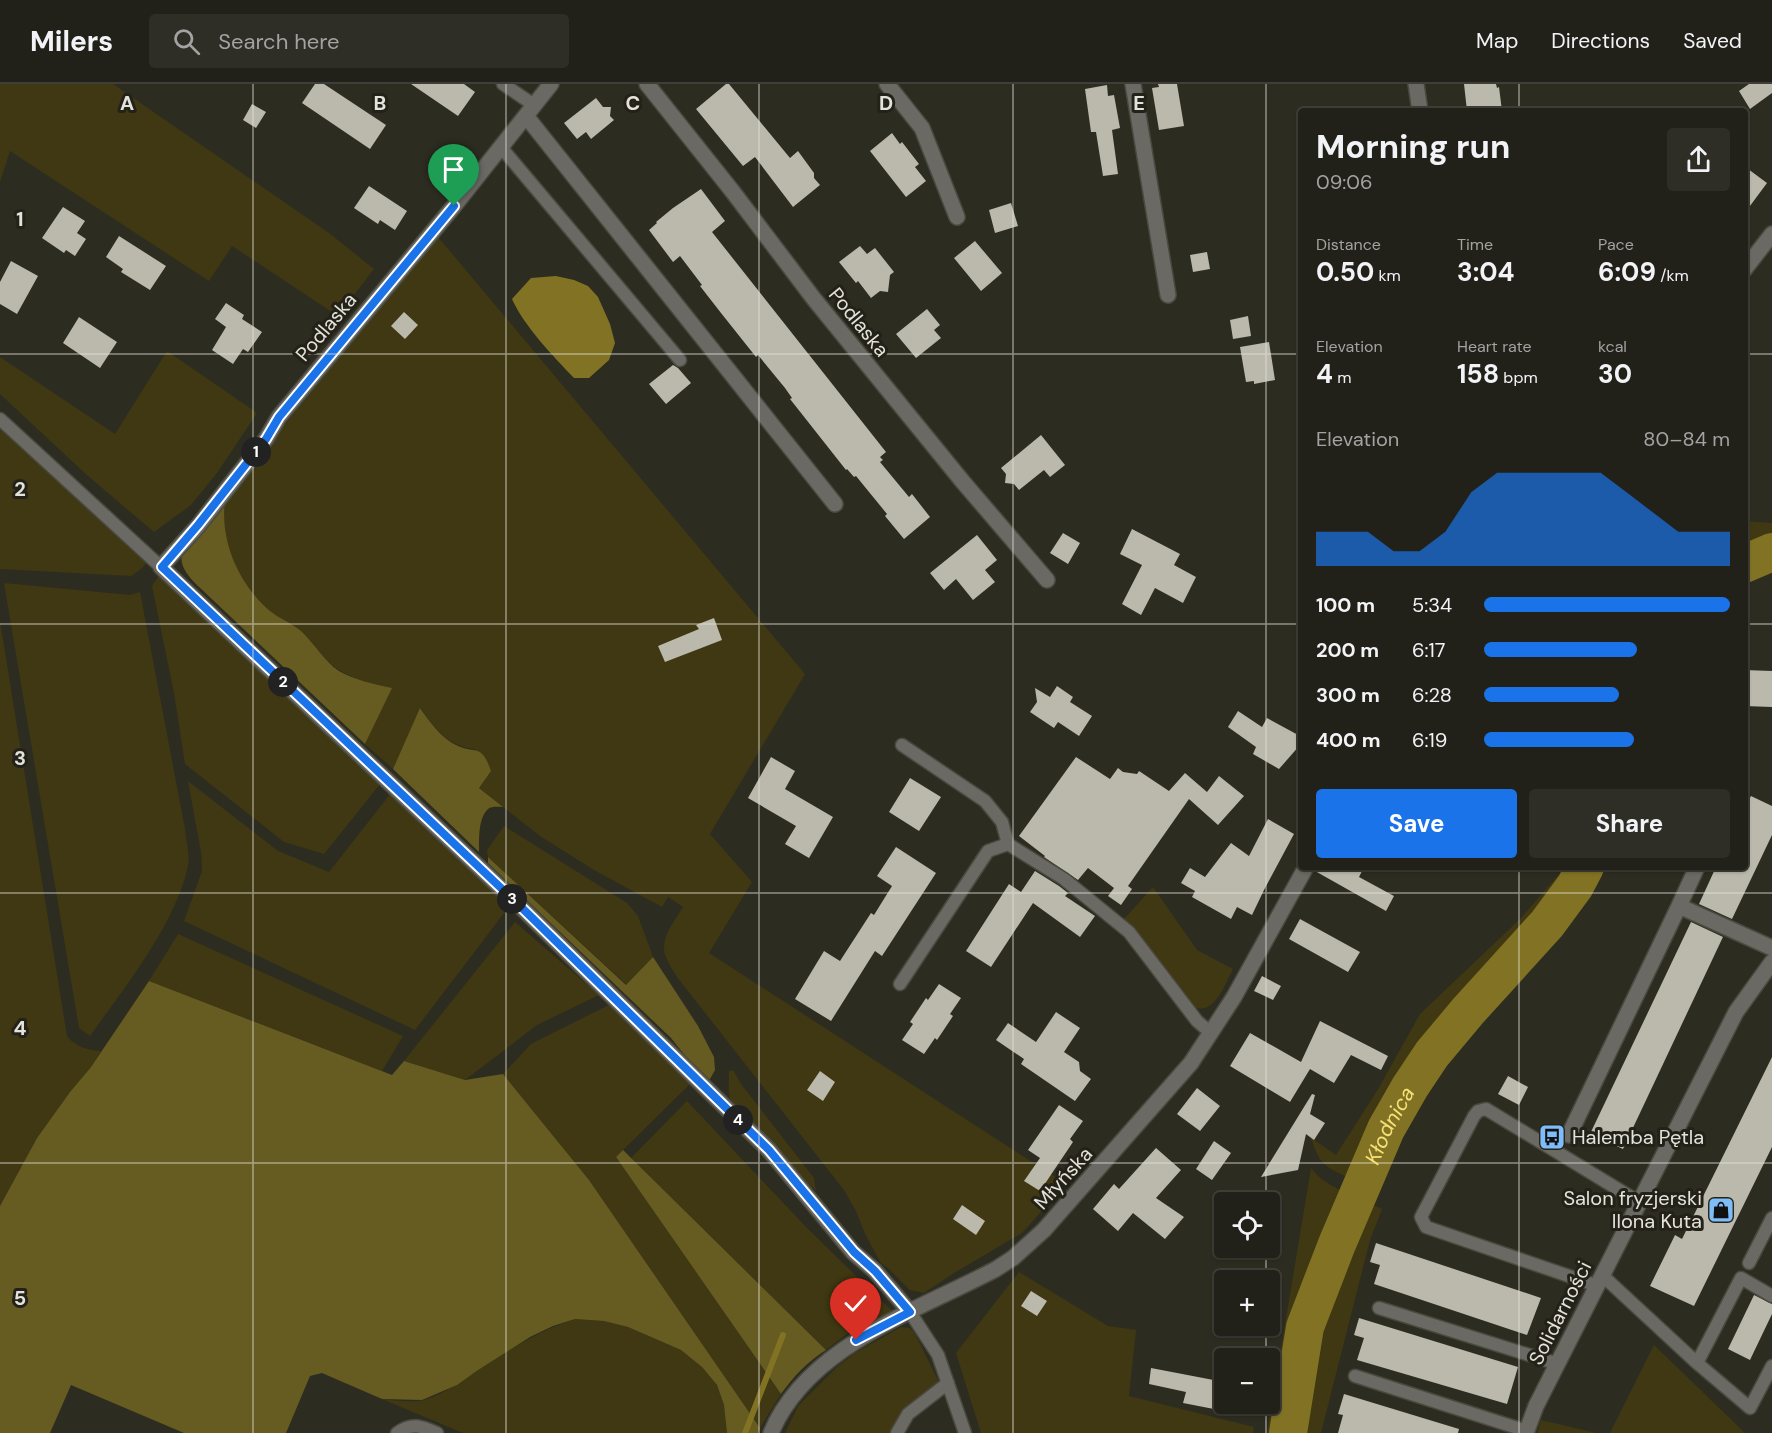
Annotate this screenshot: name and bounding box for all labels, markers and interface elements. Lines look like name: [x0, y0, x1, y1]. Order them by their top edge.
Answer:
search box: [149, 14, 569, 68]
text: Milers: [30, 23, 113, 60]
icon: search: [170, 25, 203, 58]
text: Search here: [218, 27, 340, 56]
text: Map: [1476, 27, 1518, 55]
text: Directions: [1551, 27, 1650, 55]
text: Saved: [1683, 27, 1742, 55]
text: A: [120, 90, 134, 116]
text: B: [374, 90, 386, 116]
text: C: [626, 90, 640, 116]
text: D: [879, 90, 893, 116]
text: E: [1133, 90, 1145, 116]
text: Morning run: [1316, 125, 1510, 168]
button: share: [1667, 128, 1730, 191]
pin: [428, 144, 479, 206]
icon: arrive: [437, 153, 470, 186]
text: 09:06: [1316, 169, 1373, 195]
text: 1: [16, 206, 24, 232]
text: Distance: [1316, 234, 1381, 255]
text: Time: [1457, 234, 1493, 255]
text: Pace: [1598, 234, 1634, 255]
text: 0.50: [1316, 255, 1374, 289]
text: 3:04: [1457, 255, 1515, 289]
text: 6:09: [1598, 255, 1656, 289]
text: km: [1374, 265, 1401, 286]
text: /km: [1656, 265, 1689, 286]
street label: Podlaska: [823, 282, 895, 362]
street label: Podlaska: [290, 287, 362, 367]
text: Elevation: [1316, 336, 1383, 357]
text: Heart rate: [1457, 336, 1532, 357]
text: kcal: [1598, 336, 1627, 357]
text: 4: [1316, 357, 1333, 391]
text: 158: [1457, 357, 1499, 391]
text: 30: [1598, 357, 1632, 391]
text: m: [1333, 367, 1351, 388]
text: bpm: [1499, 367, 1538, 388]
text: Elevation: [1316, 426, 1399, 452]
text: 80–84 m: [1643, 426, 1730, 452]
pin: 1: [241, 437, 271, 467]
text: 1: [253, 441, 259, 462]
text: 2: [14, 476, 26, 502]
text: 100 m: [1316, 592, 1375, 618]
text: 5:34: [1412, 592, 1452, 618]
text: 200 m: [1316, 637, 1379, 663]
text: 6:17: [1412, 637, 1446, 663]
pin: 2: [268, 667, 298, 697]
text: 2: [278, 671, 288, 692]
text: 300 m: [1316, 682, 1380, 708]
text: 6:28: [1412, 682, 1452, 708]
text: 400 m: [1316, 727, 1381, 753]
text: 6:19: [1412, 727, 1447, 753]
text: 3: [14, 745, 26, 771]
button: Save: [1316, 789, 1517, 858]
button: Share: [1529, 789, 1730, 858]
pin: 3: [497, 884, 527, 914]
text: 3: [507, 888, 517, 909]
text: 4: [14, 1015, 27, 1041]
water label: Kłodnica: [1359, 1082, 1421, 1169]
pin: 4: [723, 1105, 753, 1135]
text: 4: [733, 1109, 743, 1130]
bus stop icon: Halemba Pętla: [1537, 1122, 1567, 1152]
place label: Halemba Pętla: [1572, 1124, 1704, 1150]
street label: Młyńska: [1028, 1141, 1098, 1215]
place label: Salon fryzjerski Ilona Kuta: [1563, 1185, 1702, 1234]
map controls: [1214, 1192, 1280, 1414]
button: locate: [1214, 1192, 1280, 1258]
shop icon: Salon fryzjerski Ilona Kuta: [1706, 1195, 1736, 1225]
street label: Solidarności: [1523, 1257, 1597, 1369]
button: +: [1214, 1270, 1280, 1336]
pin: [830, 1278, 881, 1340]
text: 5: [14, 1285, 26, 1311]
icon: check: [839, 1287, 872, 1320]
button: −: [1214, 1348, 1280, 1414]

